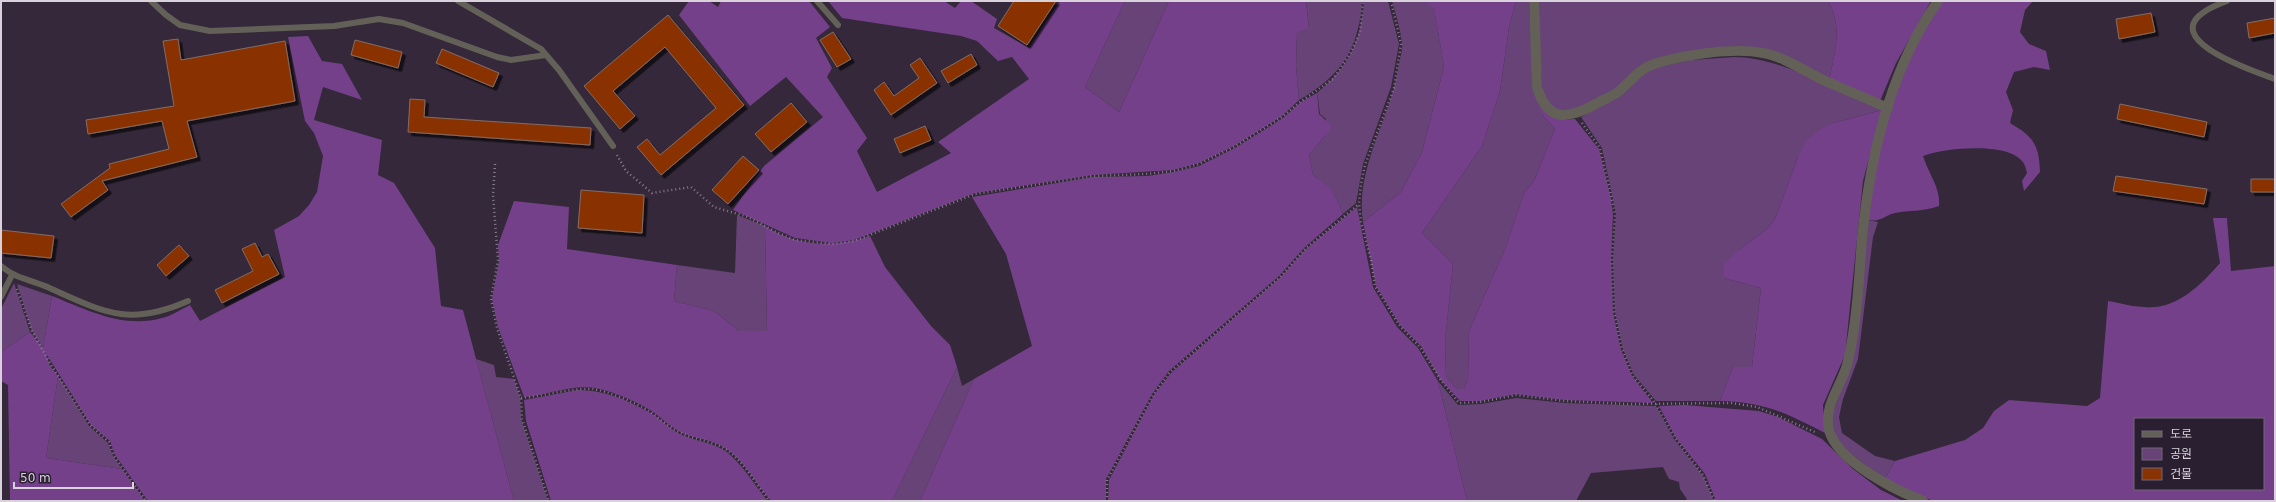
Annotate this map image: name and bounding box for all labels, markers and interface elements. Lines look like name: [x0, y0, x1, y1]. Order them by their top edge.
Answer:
legend: [2134, 418, 2264, 490]
text: 도로: [2170, 427, 2192, 441]
text: 공원: [2170, 447, 2192, 461]
scale bar: [14, 464, 133, 490]
text: 건물: [2170, 467, 2192, 481]
text: 50 m: [20, 471, 51, 485]

